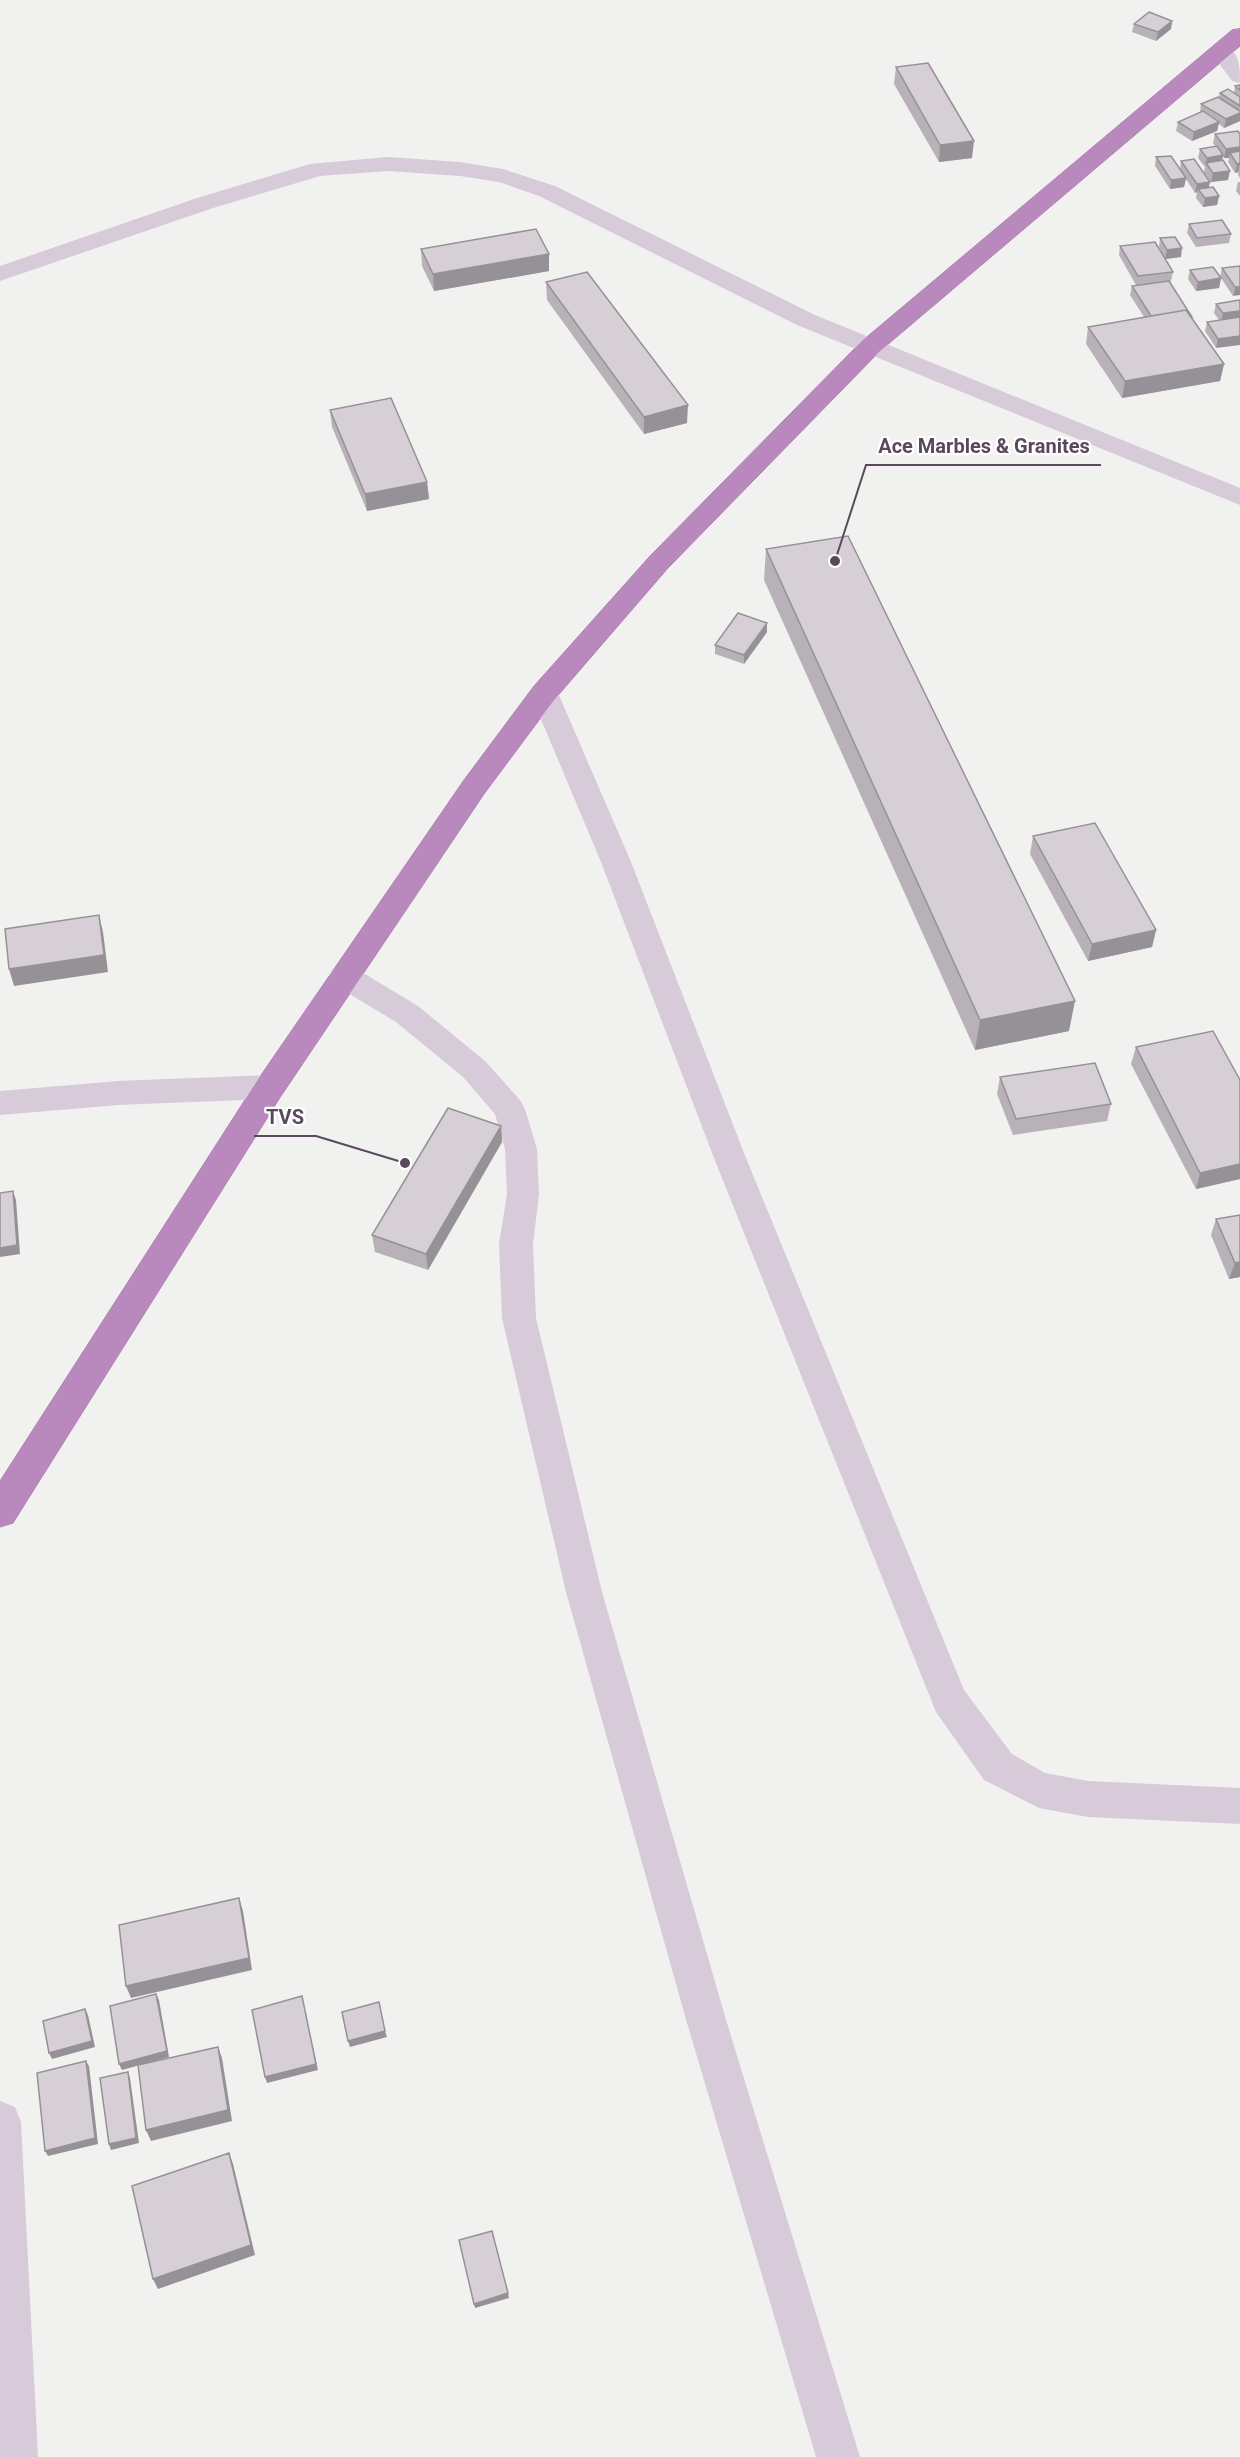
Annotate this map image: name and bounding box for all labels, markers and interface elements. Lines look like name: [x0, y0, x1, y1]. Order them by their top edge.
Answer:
callout: Ace Marbles & Granites: [866, 427, 1101, 465]
text: Ace Marbles & Granites: [878, 434, 1090, 458]
callout: TVS: [254, 1098, 316, 1136]
text: TVS: [266, 1105, 304, 1129]

